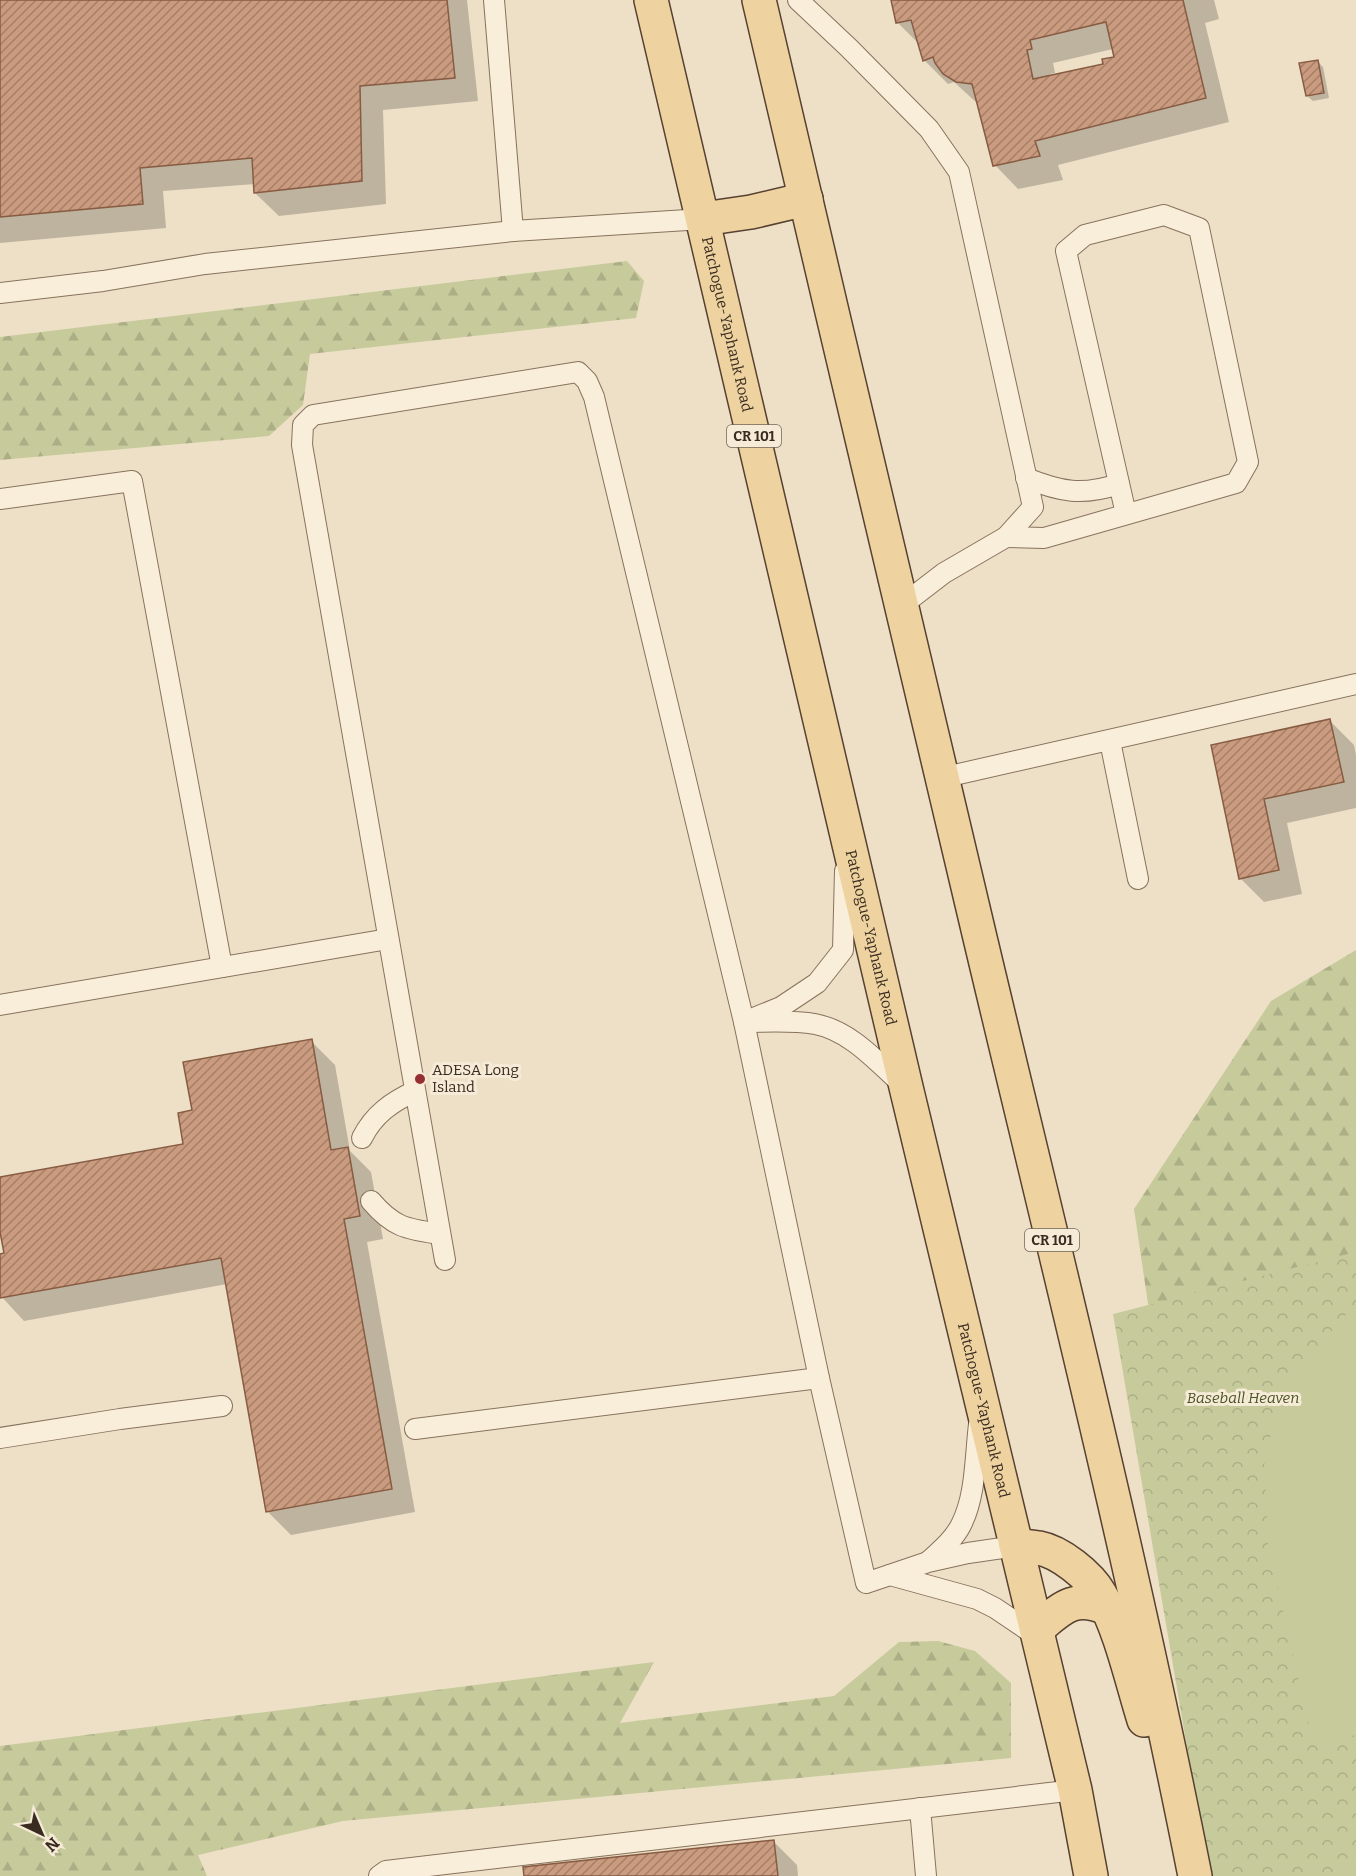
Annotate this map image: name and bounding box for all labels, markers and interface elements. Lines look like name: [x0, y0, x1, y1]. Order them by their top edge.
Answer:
street label: Patchogue-Yaphank Road: [698, 235, 756, 414]
road number: CR 101: [727, 425, 781, 447]
street label: Patchogue-Yaphank Road: [842, 848, 900, 1027]
place label: ADESA Long Island: [432, 1061, 519, 1096]
marker: ADESA Long Island: [413, 1072, 427, 1086]
road number: CR 101: [1025, 1229, 1079, 1251]
street label: Patchogue-Yaphank Road: [954, 1321, 1013, 1500]
park label: Baseball Heaven: [1187, 1389, 1299, 1407]
north arrow: [12, 1804, 72, 1864]
text: N: [41, 1833, 63, 1856]

